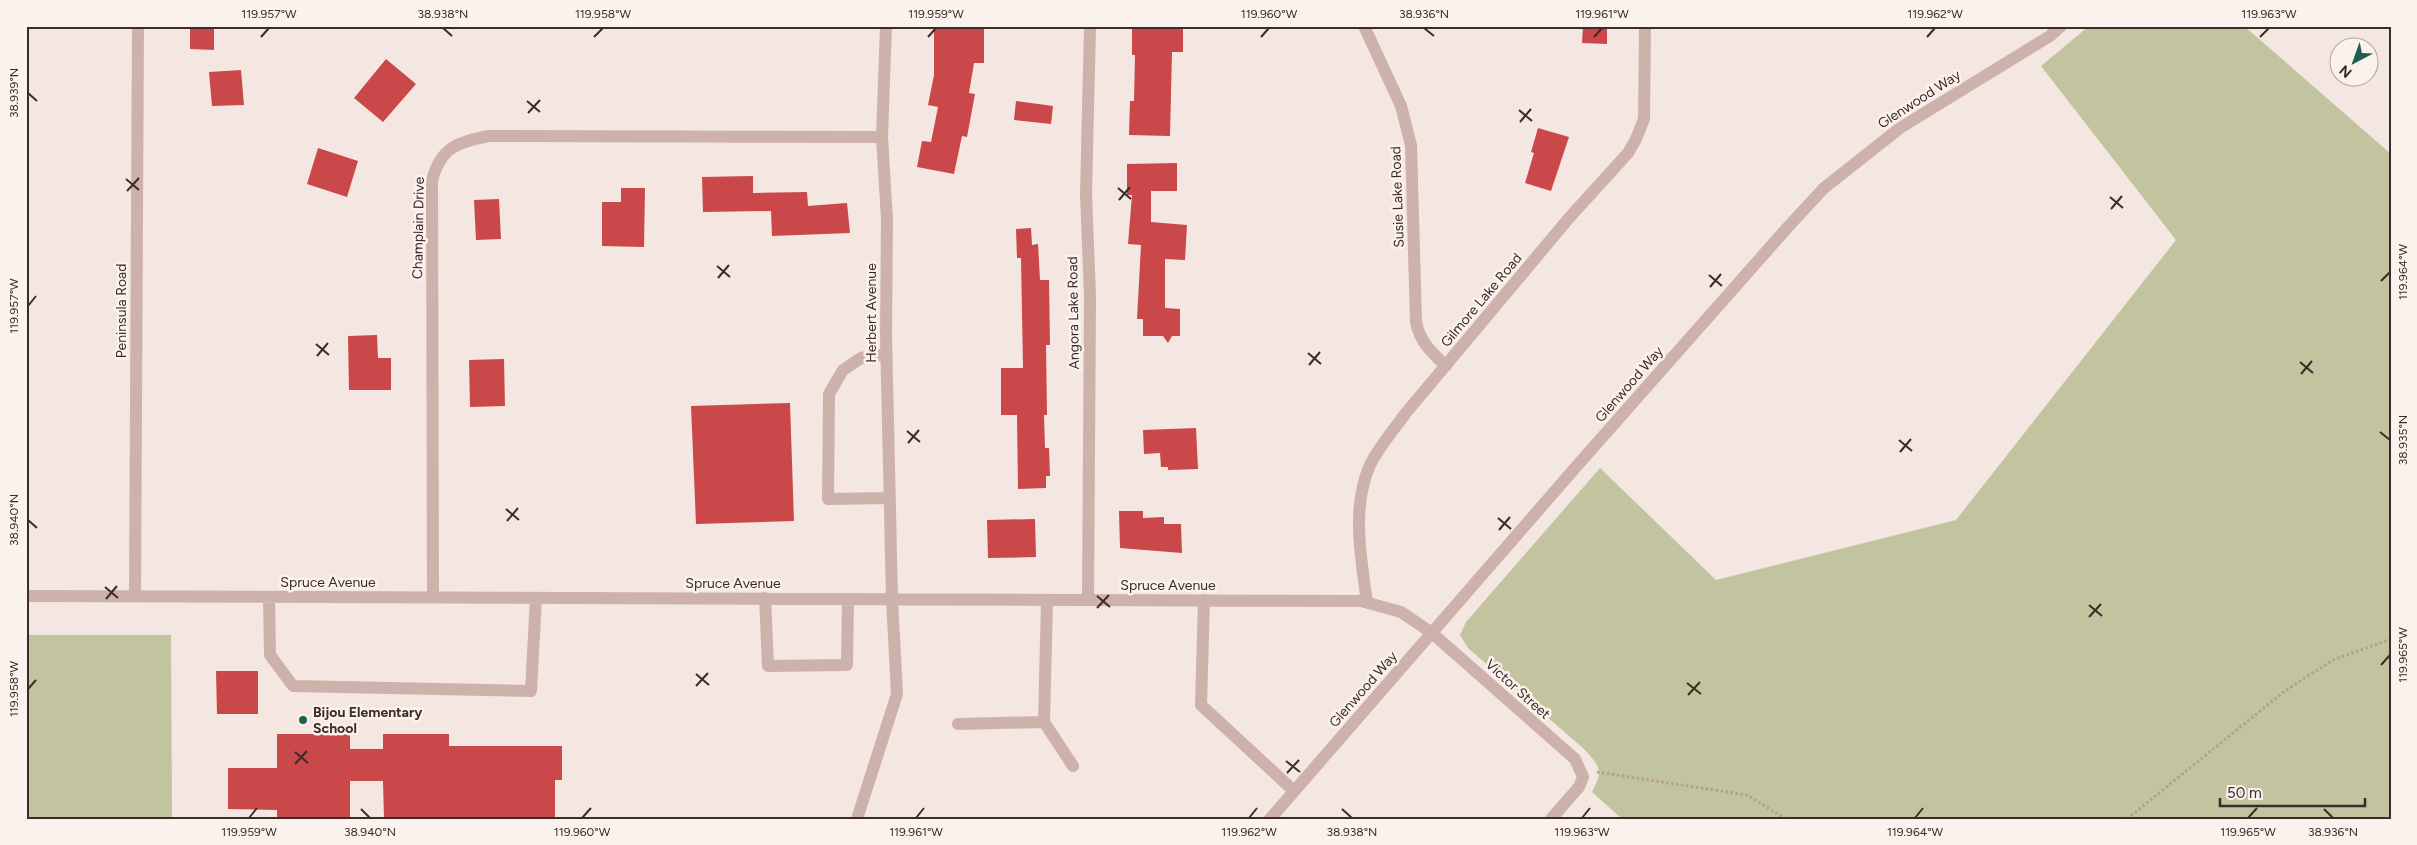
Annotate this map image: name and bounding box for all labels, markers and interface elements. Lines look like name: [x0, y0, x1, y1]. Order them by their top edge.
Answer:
text: 119.957°W: [241, 7, 297, 21]
text: 38.938°N: [418, 7, 468, 21]
text: 119.958°W: [575, 7, 632, 21]
text: 119.959°W: [908, 7, 964, 21]
text: 119.960°W: [1241, 7, 1298, 21]
text: 38.936°N: [1399, 7, 1449, 21]
text: 119.961°W: [1575, 7, 1629, 21]
text: 119.962°W: [1907, 7, 1963, 21]
text: 119.963°W: [2241, 7, 2297, 21]
north arrow: [2330, 38, 2380, 88]
text: N: [2336, 61, 2355, 81]
street label: Glenwood Way: [1875, 66, 1964, 132]
text: 38.939°N: [7, 68, 21, 118]
street label: Susie Lake Road: [1387, 146, 1408, 248]
street label: Champlain Drive: [409, 176, 428, 279]
text: 119.964°W: [2396, 243, 2410, 300]
street label: Gilmore Lake Road: [1437, 250, 1526, 351]
street label: Angora Lake Road: [1064, 256, 1083, 370]
street label: Herbert Avenue: [863, 263, 880, 363]
street label: Peninsula Road: [113, 264, 130, 358]
text: 119.957°W: [7, 278, 21, 334]
street label: Glenwood Way: [1592, 342, 1667, 426]
text: 38.935°N: [2396, 415, 2410, 465]
text: 38.940°N: [7, 494, 21, 546]
street label: Spruce Avenue: [280, 574, 376, 591]
street label: Spruce Avenue: [685, 575, 781, 592]
street label: Spruce Avenue: [1120, 577, 1216, 594]
text: 119.965°W: [2396, 627, 2410, 683]
street label: Glenwood Way: [1326, 647, 1401, 731]
street label: Victor Street: [1482, 656, 1554, 723]
text: 119.958°W: [7, 660, 21, 717]
place label: Bijou Elementary School: [313, 704, 423, 737]
marker: Bijou Elementary School: [297, 714, 309, 726]
scale bar: [2220, 775, 2364, 807]
text: 50 m: [2227, 784, 2262, 802]
text: 119.959°W: [221, 825, 277, 839]
text: 38.940°N: [344, 825, 396, 839]
text: 119.960°W: [554, 825, 611, 839]
text: 119.961°W: [889, 825, 943, 839]
text: 119.962°W: [1221, 825, 1277, 839]
text: 38.938°N: [1327, 825, 1377, 839]
text: 119.963°W: [1554, 825, 1610, 839]
text: 119.964°W: [1887, 825, 1944, 839]
text: 119.965°W: [2220, 825, 2276, 839]
text: 38.936°N: [2308, 825, 2358, 839]

